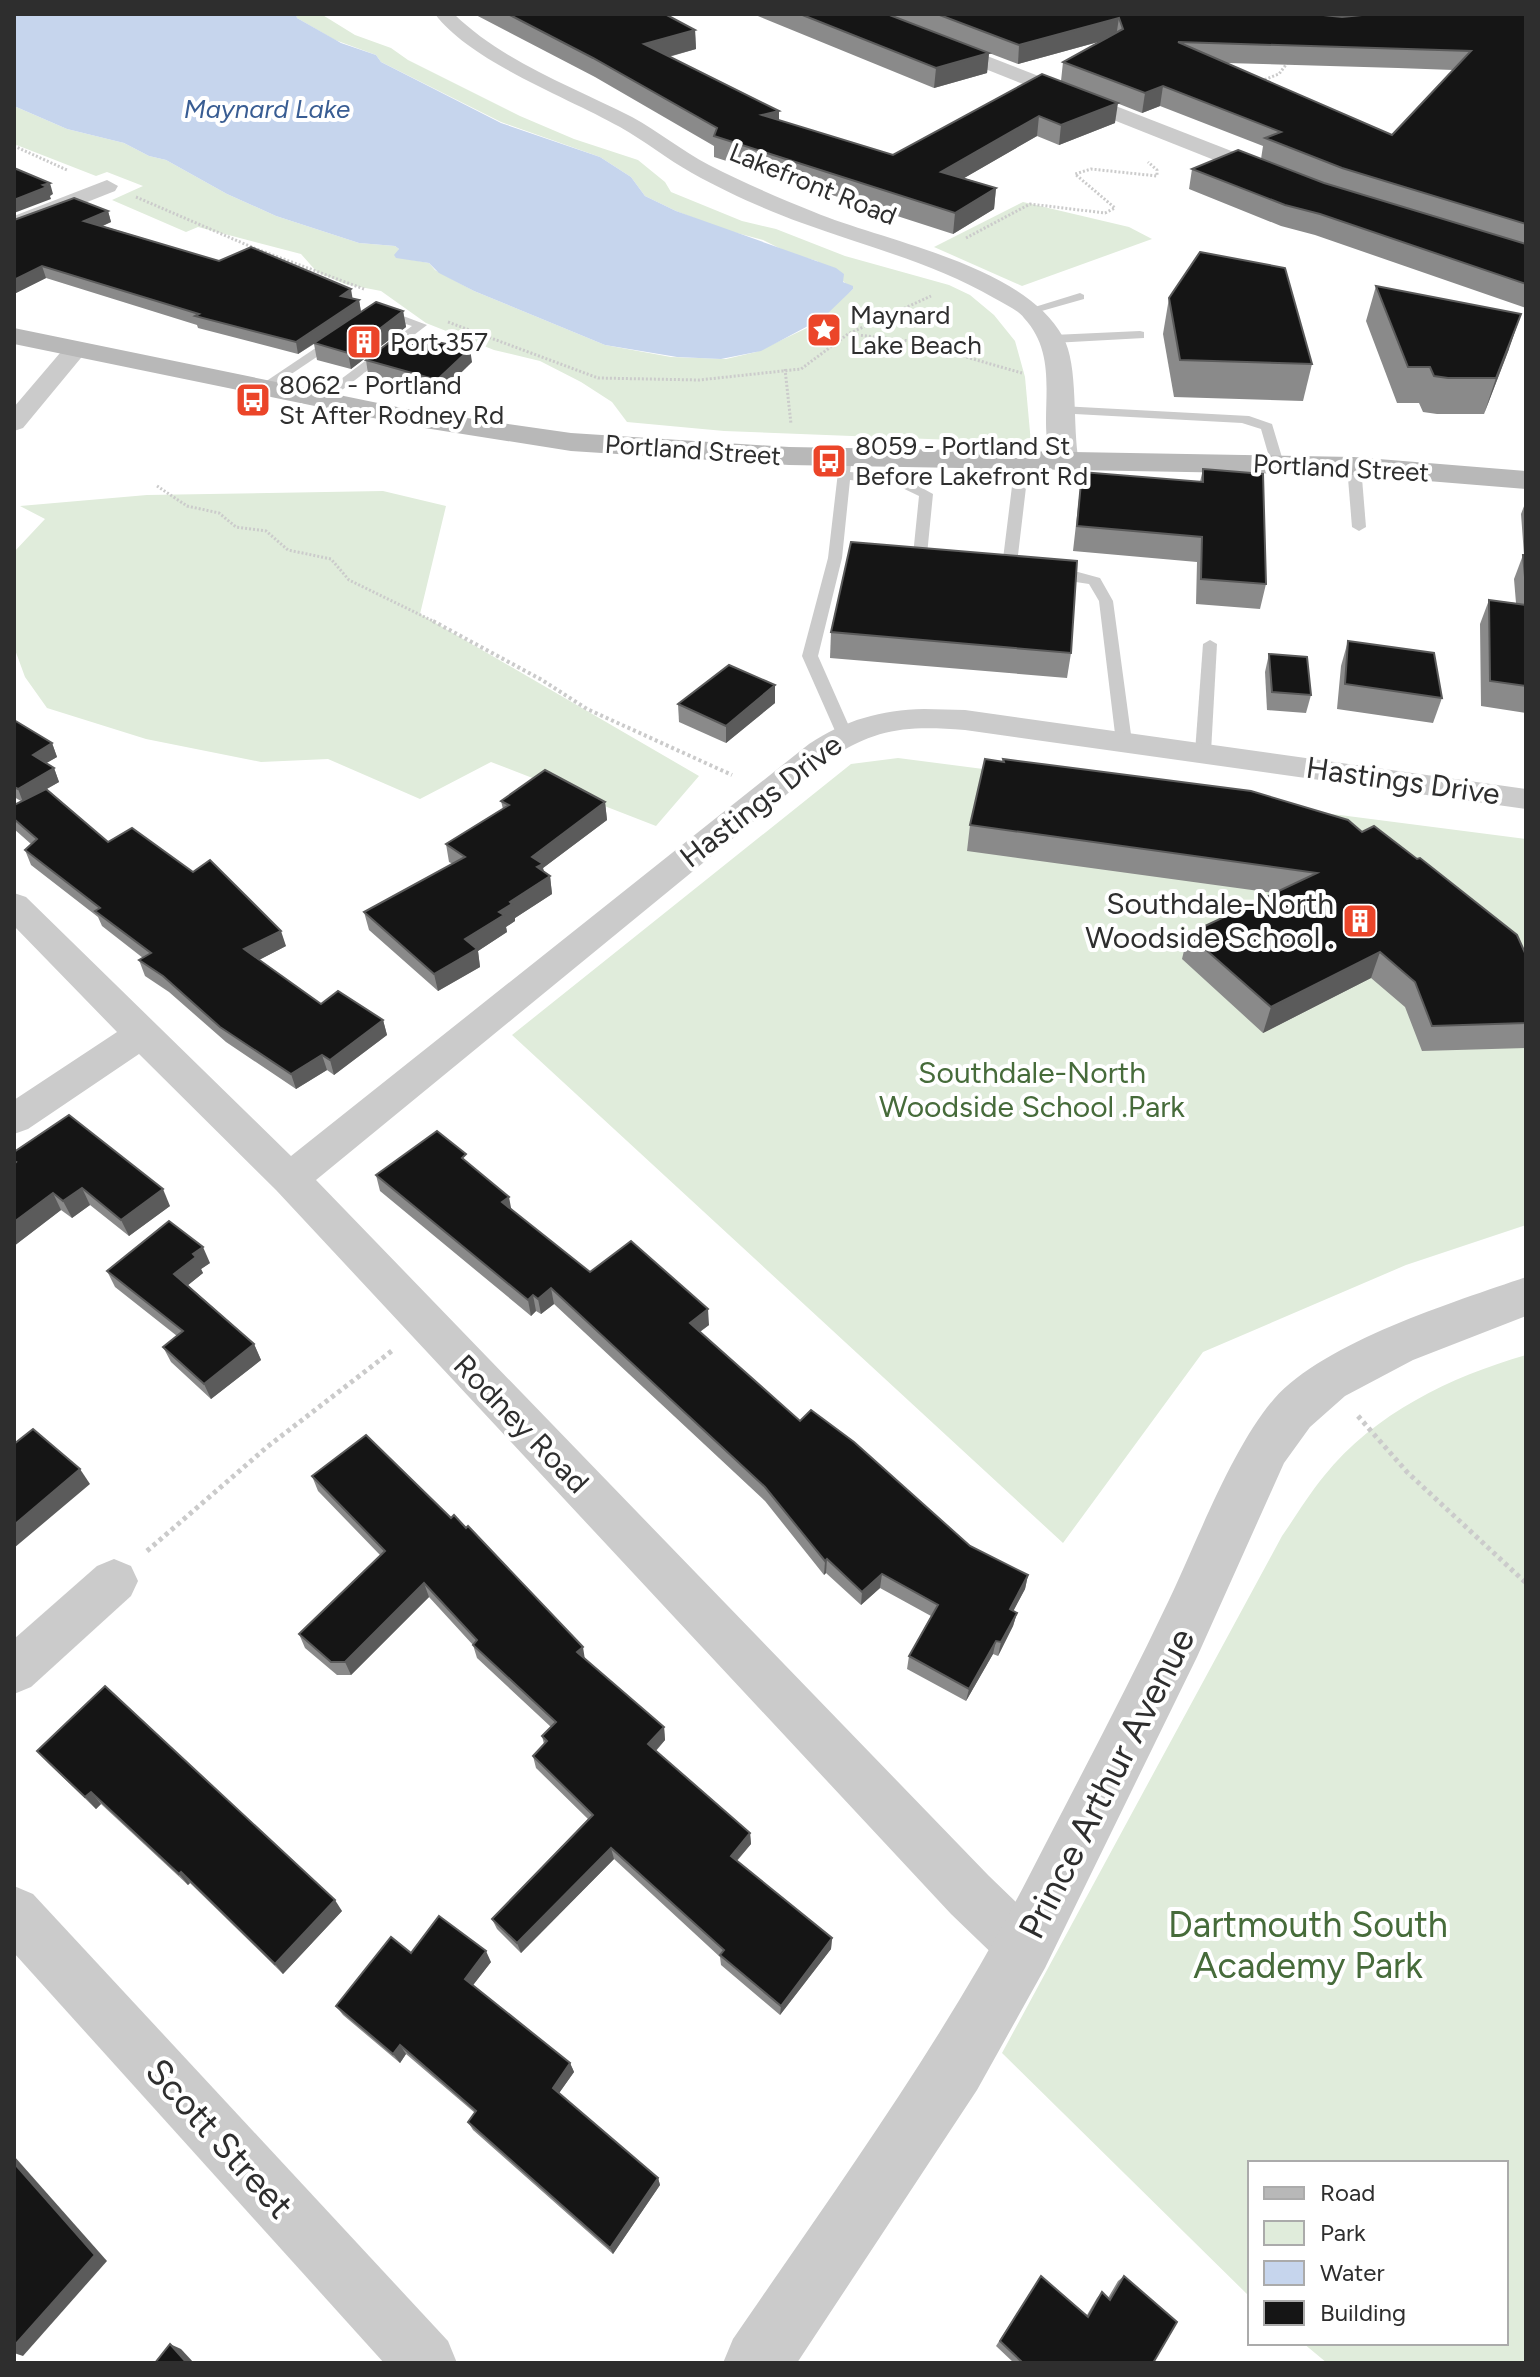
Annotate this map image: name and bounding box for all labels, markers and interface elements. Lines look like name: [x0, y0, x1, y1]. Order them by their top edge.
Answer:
water label: Maynard Lake: [184, 93, 350, 125]
street label: Lakefront Road: [725, 136, 901, 232]
place label: Maynard Lake Beach: [850, 299, 982, 361]
place icon: Maynard Lake Beach: [805, 311, 843, 349]
building icon: Port 357: [345, 323, 383, 361]
place label: Port 357: [390, 326, 488, 358]
place label: 8062 - Portland St After Rodney Rd: [279, 369, 504, 431]
bus stop icon: 8062 - Portland St After Rodney Rd: [234, 381, 272, 419]
street label: Portland Street: [604, 428, 782, 472]
place label: 8059 - Portland St Before Lakefront Rd: [855, 430, 1088, 492]
bus stop icon: 8059 - Portland St Before Lakefront Rd: [810, 442, 848, 480]
street label: Portland Street: [1252, 447, 1430, 489]
street label: Hastings Drive: [672, 726, 849, 875]
street label: Hastings Drive: [1304, 749, 1502, 812]
place label: Southdale-North Woodside School .: [1085, 885, 1334, 956]
building icon: Southdale-North Woodside School .: [1341, 902, 1379, 940]
park label: Southdale-North Woodside School .Park: [879, 1054, 1185, 1125]
street label: Rodney Road: [446, 1347, 597, 1501]
street label: Prince Arthur Avenue: [1010, 1621, 1203, 1946]
park label: Dartmouth South Academy Park: [1168, 1903, 1448, 1987]
street label: Scott Street: [137, 2050, 302, 2227]
legend: [1248, 2161, 1508, 2345]
text: Road: [1320, 2178, 1375, 2207]
text: Park: [1320, 2218, 1366, 2247]
text: Water: [1320, 2258, 1385, 2287]
text: Building: [1320, 2298, 1406, 2327]

